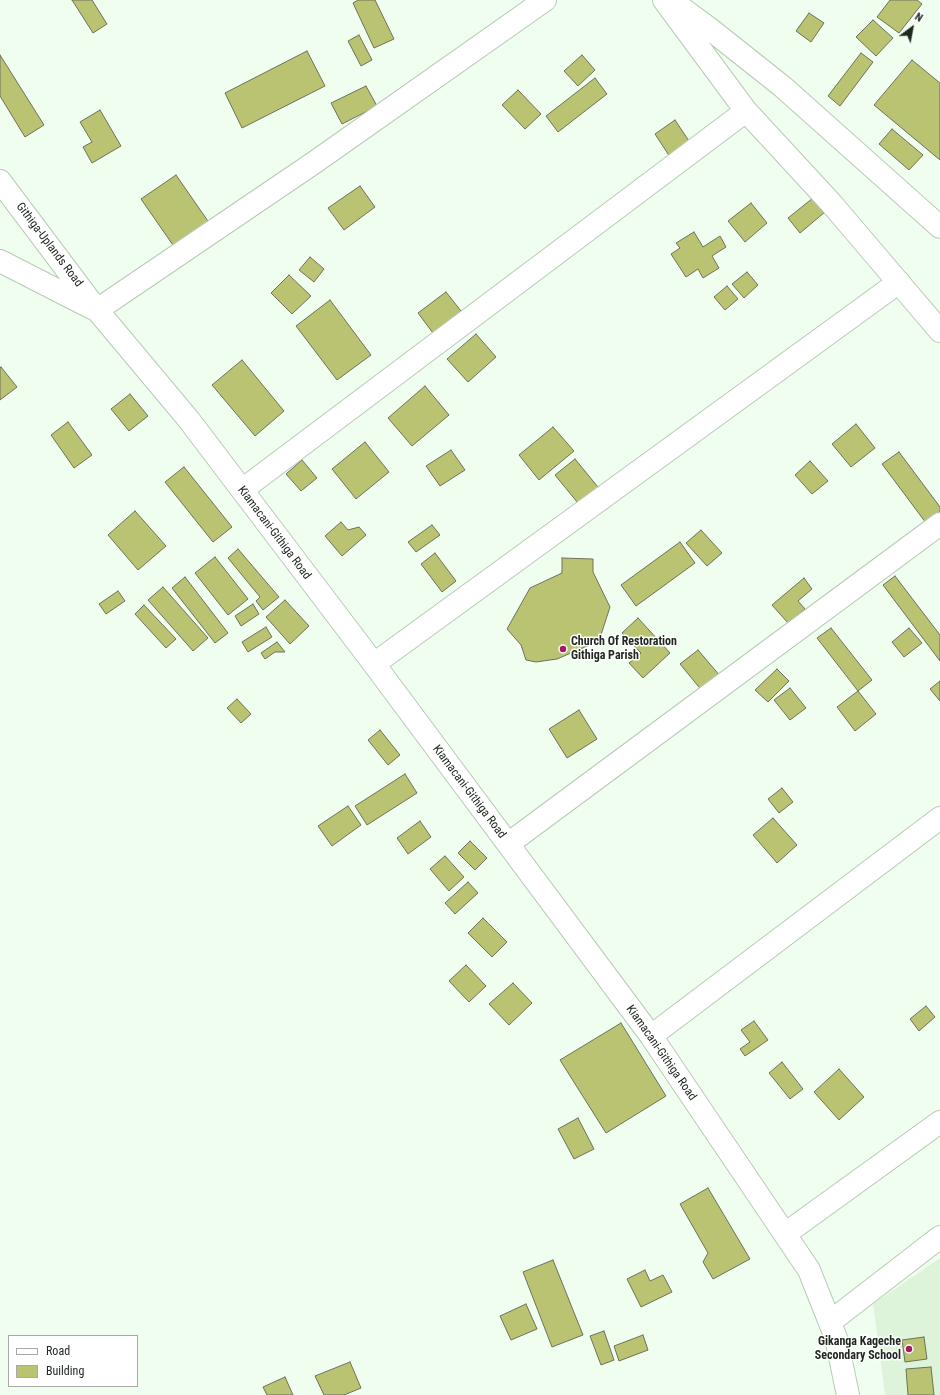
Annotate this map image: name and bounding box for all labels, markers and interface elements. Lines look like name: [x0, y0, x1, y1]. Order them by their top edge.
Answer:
north arrow: [892, 8, 932, 48]
text: N: [912, 10, 925, 25]
street label: Githiga-Uplands Road: [13, 200, 85, 290]
street label: Kiamacani-Githiga Road: [234, 483, 314, 583]
place label: Church Of Restoration Githiga Parish: [571, 635, 677, 663]
marker: Church Of Restoration Githiga Parish: [558, 644, 568, 654]
street label: Kiamacani-Githiga Road: [429, 742, 509, 842]
street label: Kiamacani-Githiga Road: [623, 1003, 699, 1103]
legend: [8, 1335, 138, 1387]
place label: Gikanga Kageche Secondary School: [815, 1335, 901, 1363]
text: Road: [46, 1344, 70, 1358]
marker: Gikanga Kageche Secondary School: [904, 1344, 914, 1354]
text: Building: [46, 1364, 84, 1378]

